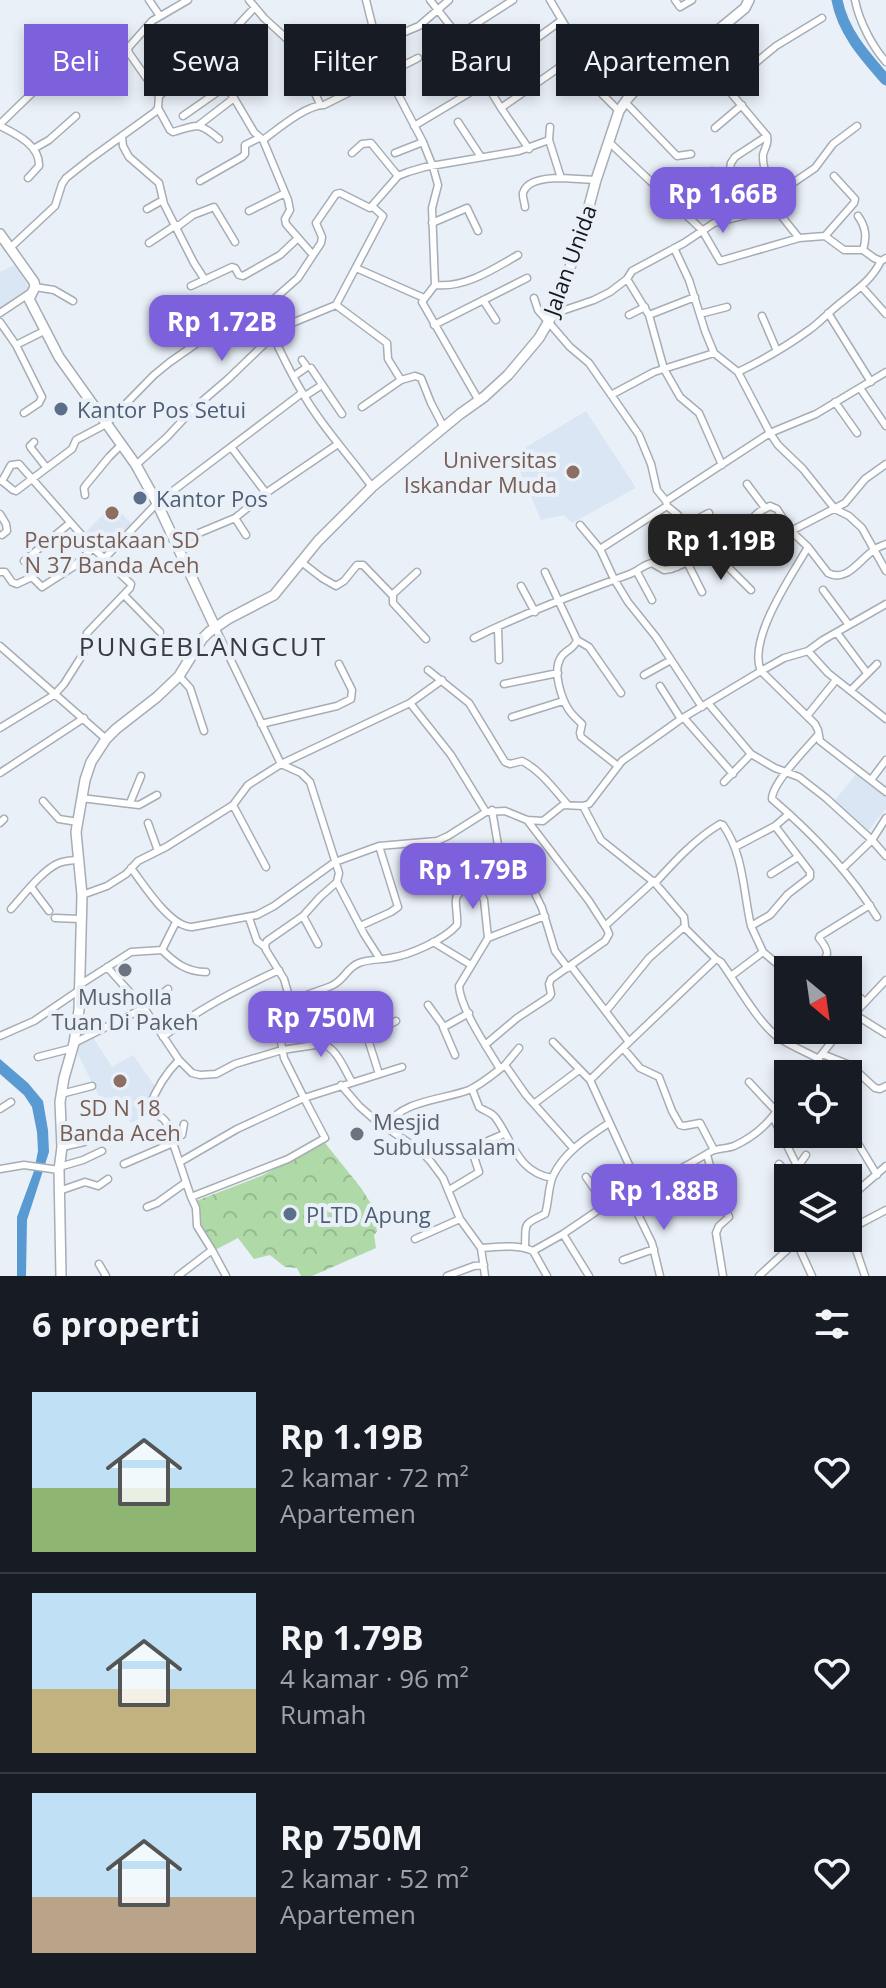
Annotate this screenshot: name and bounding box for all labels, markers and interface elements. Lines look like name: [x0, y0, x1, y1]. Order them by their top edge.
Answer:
chip: Beli: [24, 24, 128, 96]
chip: Sewa: [144, 24, 268, 96]
chip: Filter: [284, 24, 406, 96]
chip: Baru: [422, 24, 540, 96]
chip: Apartemen: [556, 24, 759, 96]
pin: Rp 1.66B: [640, 167, 806, 235]
text: Rp 1.66B: [668, 175, 778, 211]
street label: Jalan Unida: [534, 200, 603, 321]
pin: Rp 1.72B: [139, 295, 305, 363]
text: Rp 1.72B: [167, 303, 277, 339]
place label: Kantor Pos Setui: [77, 394, 246, 424]
marker: Kantor Pos Setui: [52, 400, 70, 418]
place label: Universitas Iskandar Muda: [404, 444, 557, 499]
marker: Universitas Iskandar Muda: [564, 463, 582, 481]
place label: Kantor Pos: [156, 483, 268, 513]
marker: Kantor Pos: [131, 489, 149, 507]
marker: Perpustakaan SD N 37 Banda Aceh: [103, 504, 121, 522]
pin: Rp 1.19B: [638, 514, 804, 582]
text: Rp 1.19B: [666, 522, 776, 558]
place label: Perpustakaan SD N 37 Banda Aceh: [24, 524, 200, 579]
district label: PUNGEBLANGCUT: [79, 628, 327, 664]
pin: Rp 1.79B: [390, 843, 556, 911]
text: Rp 1.79B: [418, 851, 528, 887]
north arrow: [774, 956, 862, 1044]
map controls: [774, 956, 862, 1252]
marker: Musholla Tuan Di Pakeh: [116, 961, 134, 979]
place label: Musholla Tuan Di Pakeh: [51, 981, 199, 1036]
pin: Rp 750M: [247, 991, 395, 1059]
text: Rp 750M: [266, 999, 376, 1035]
button: locate: [774, 1060, 862, 1148]
marker: SD N 18 Banda Aceh: [111, 1072, 129, 1090]
place label: SD N 18 Banda Aceh: [59, 1092, 181, 1147]
place label: Mesjid Subulussalam: [373, 1106, 516, 1161]
marker: Mesjid Subulussalam: [348, 1125, 366, 1143]
pin: Rp 1.88B: [581, 1164, 747, 1232]
button: layers: [774, 1164, 862, 1252]
text: Rp 1.88B: [609, 1172, 719, 1208]
place label: PLTD Apung: [306, 1199, 431, 1229]
marker: PLTD Apung: [281, 1205, 299, 1223]
text: 6 properti: [32, 1301, 200, 1347]
icon: filters: [810, 1302, 854, 1346]
text: Rp 1.19B: [280, 1413, 424, 1459]
icon: home: [96, 1424, 192, 1520]
icon: heart: [810, 1450, 854, 1494]
text: 2 kamar · 72 m²: [280, 1459, 469, 1495]
text: Apartemen: [280, 1495, 416, 1531]
text: Rp 1.79B: [280, 1614, 424, 1660]
icon: home: [96, 1625, 192, 1721]
icon: heart: [810, 1651, 854, 1695]
text: 4 kamar · 96 m²: [280, 1660, 469, 1696]
text: Rumah: [280, 1696, 366, 1732]
text: Rp 750M: [280, 1814, 423, 1860]
icon: home: [96, 1825, 192, 1921]
icon: heart: [810, 1851, 854, 1895]
text: 2 kamar · 52 m²: [280, 1860, 469, 1896]
text: Apartemen: [280, 1896, 416, 1932]

